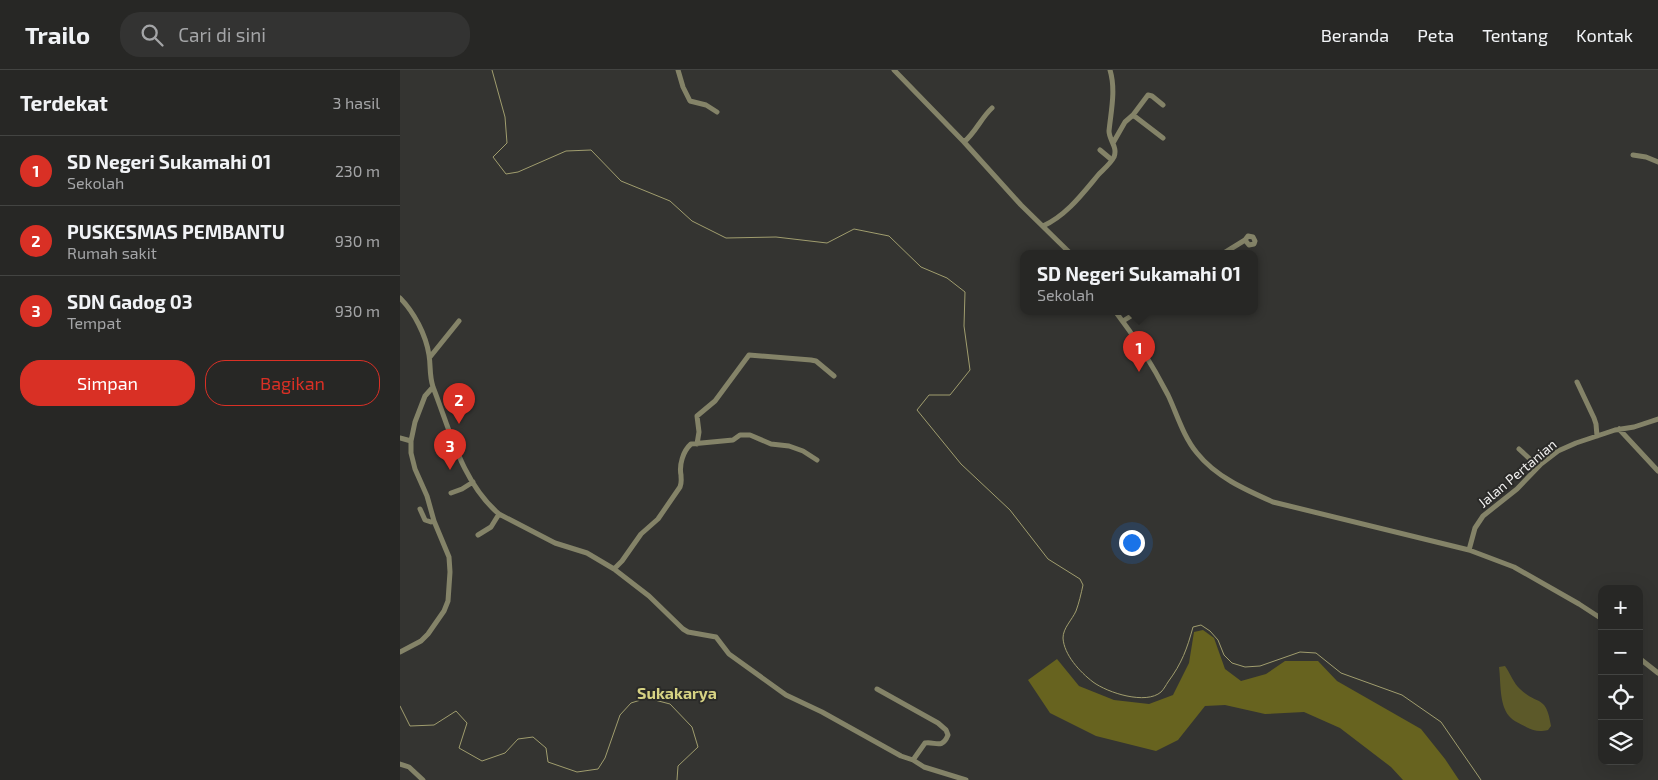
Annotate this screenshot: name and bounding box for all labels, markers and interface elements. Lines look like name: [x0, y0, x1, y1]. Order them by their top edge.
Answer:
search box: [120, 12, 470, 57]
text: Trailo: [25, 20, 90, 49]
icon: search: [138, 21, 166, 49]
text: Cari di sini: [178, 23, 266, 46]
text: Beranda: [1321, 24, 1389, 46]
text: Peta: [1417, 24, 1454, 46]
text: Tentang: [1482, 24, 1548, 46]
text: Kontak: [1576, 24, 1633, 46]
text: Terdekat: [20, 90, 108, 115]
text: 3 hasil: [333, 93, 380, 112]
text: SD Negeri Sukamahi 01: [67, 150, 271, 173]
text: 1: [33, 161, 39, 180]
text: 230 m: [335, 161, 380, 180]
text: Sekolah: [67, 173, 124, 192]
text: PUSKESMAS PEMBANTU: [67, 220, 285, 243]
text: 2: [31, 231, 41, 250]
text: 930 m: [335, 231, 380, 250]
text: Rumah sakit: [67, 243, 157, 262]
popup: [1020, 250, 1258, 315]
text: SD Negeri Sukamahi 01: [1037, 262, 1241, 285]
text: Sekolah: [1037, 285, 1094, 304]
text: SDN Gadog 03: [67, 290, 193, 313]
text: 3: [31, 301, 41, 320]
text: 930 m: [335, 301, 380, 320]
text: Tempat: [67, 313, 121, 332]
pin: 1: [1123, 331, 1155, 372]
button: Simpan: [20, 360, 195, 406]
button: Bagikan: [205, 360, 380, 406]
pin: 2: [443, 383, 475, 424]
pin: 3: [434, 429, 466, 470]
street label: Jalan Pertanian: [1474, 435, 1560, 511]
your location: [1119, 530, 1145, 556]
map controls: [1598, 585, 1643, 765]
button: +: [1598, 585, 1643, 630]
button: −: [1598, 630, 1643, 675]
button: locate: [1598, 675, 1643, 720]
district label: Sukakarya: [637, 683, 717, 703]
button: layers: [1598, 720, 1643, 765]

